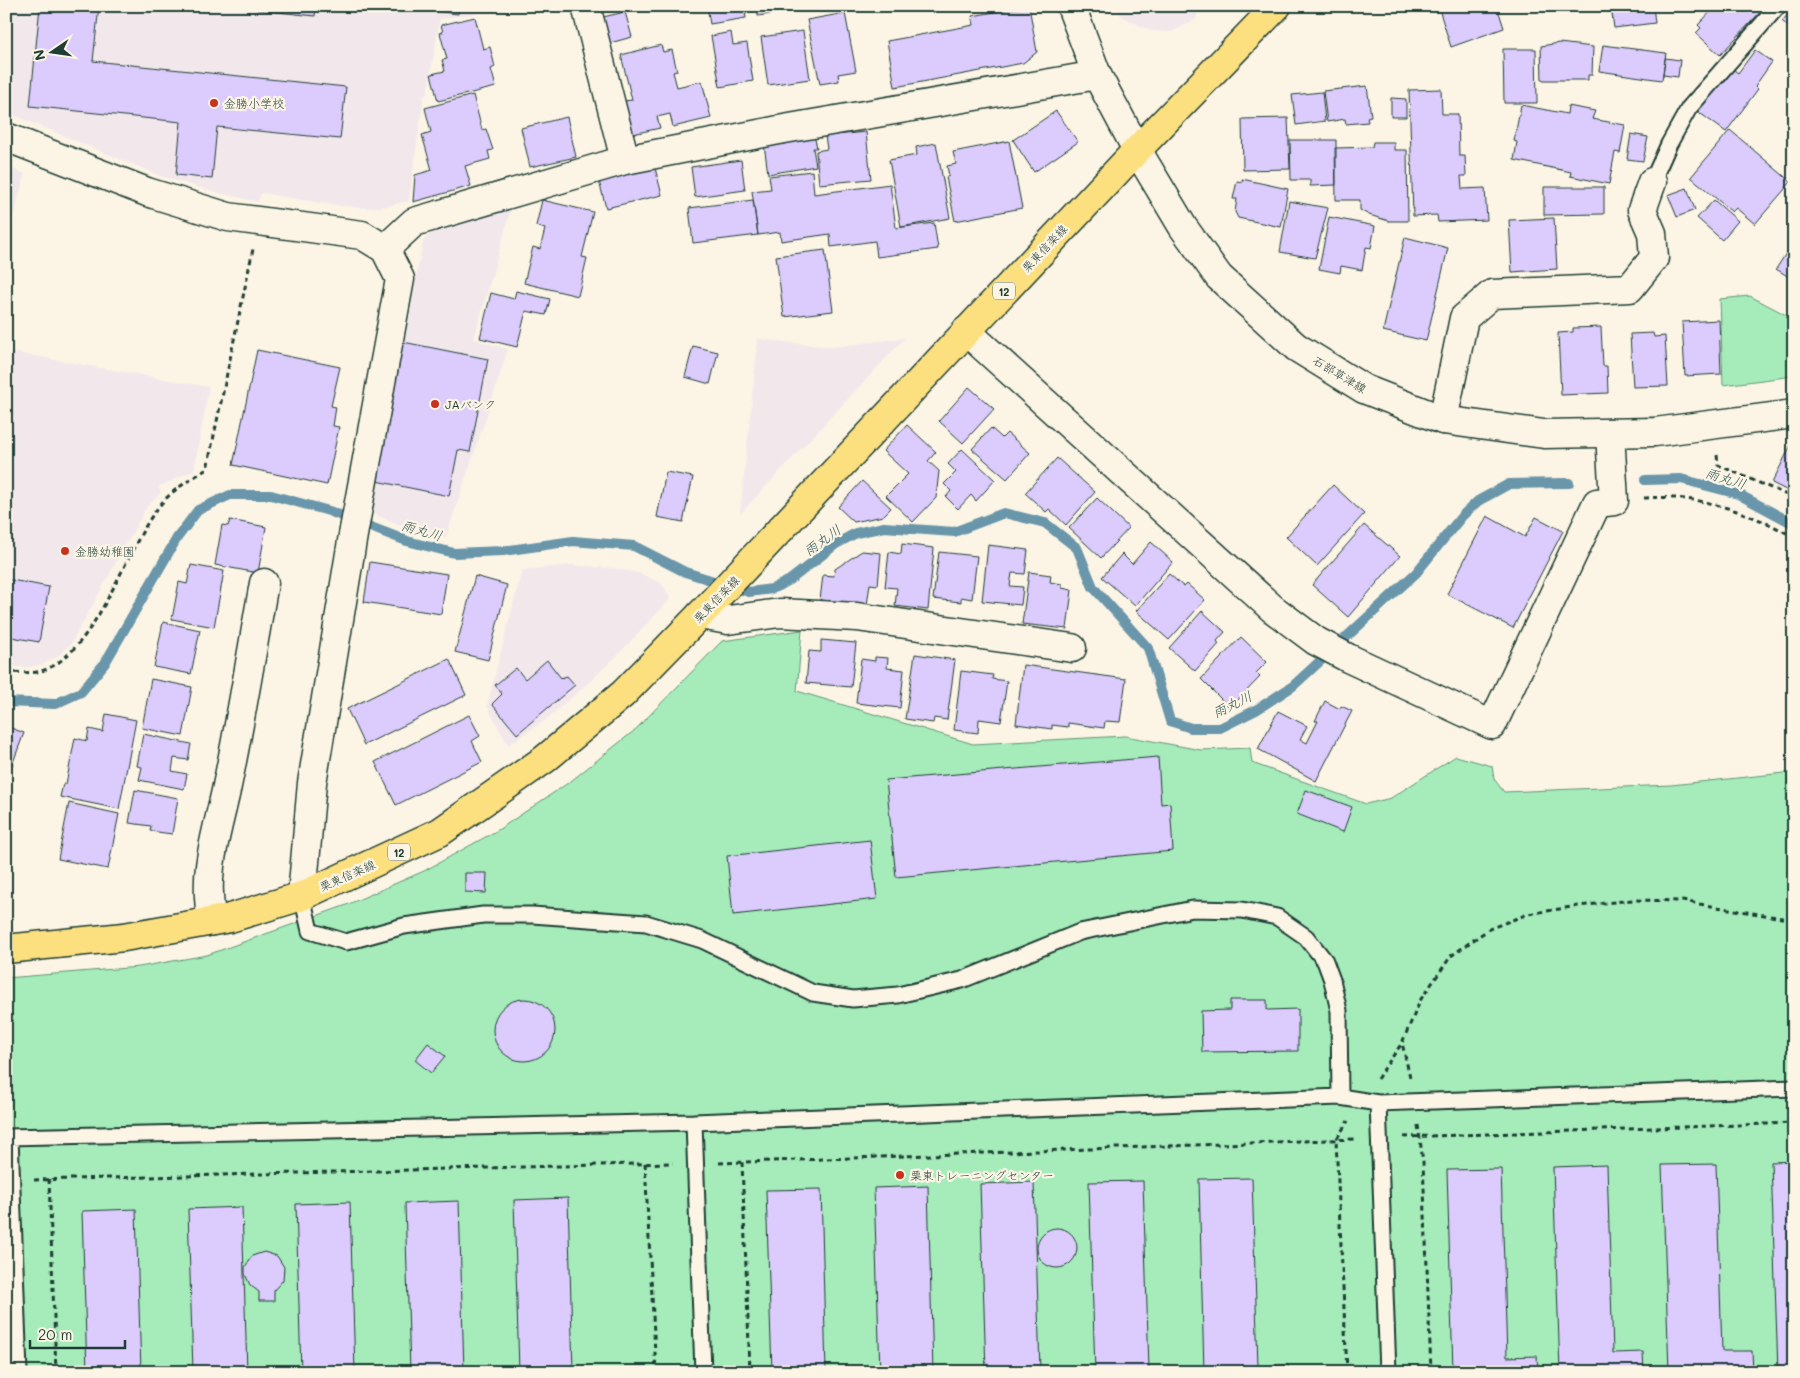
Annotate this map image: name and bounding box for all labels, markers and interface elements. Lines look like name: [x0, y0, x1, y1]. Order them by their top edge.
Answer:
north arrow: [28, 28, 78, 78]
text: N: [28, 48, 49, 62]
place label: 金勝小学校: [224, 95, 284, 111]
marker: 金勝小学校: [208, 97, 220, 109]
street label: 栗東信楽線: [1018, 221, 1070, 275]
road number: 12: [993, 282, 1015, 300]
street label: 石部草津線: [1310, 352, 1370, 396]
place label: JAバンク: [445, 396, 496, 412]
marker: JAバンク: [429, 398, 441, 410]
water label: 雨丸川: [1703, 463, 1749, 493]
water label: 雨丸川: [399, 515, 445, 545]
water label: 雨丸川: [799, 520, 845, 560]
place label: 金勝幼稚園: [75, 543, 135, 559]
marker: 金勝幼稚園: [59, 545, 71, 557]
street label: 栗東信楽線: [689, 572, 743, 626]
water label: 雨丸川: [1209, 686, 1255, 722]
road number: 12: [388, 844, 410, 860]
street label: 栗東信楽線: [316, 855, 378, 895]
place label: 栗東トレーニングセンター: [910, 1167, 1054, 1183]
marker: 栗東トレーニングセンター: [894, 1169, 906, 1181]
scale bar: [30, 1318, 125, 1350]
text: 20 m: [38, 1324, 72, 1344]

